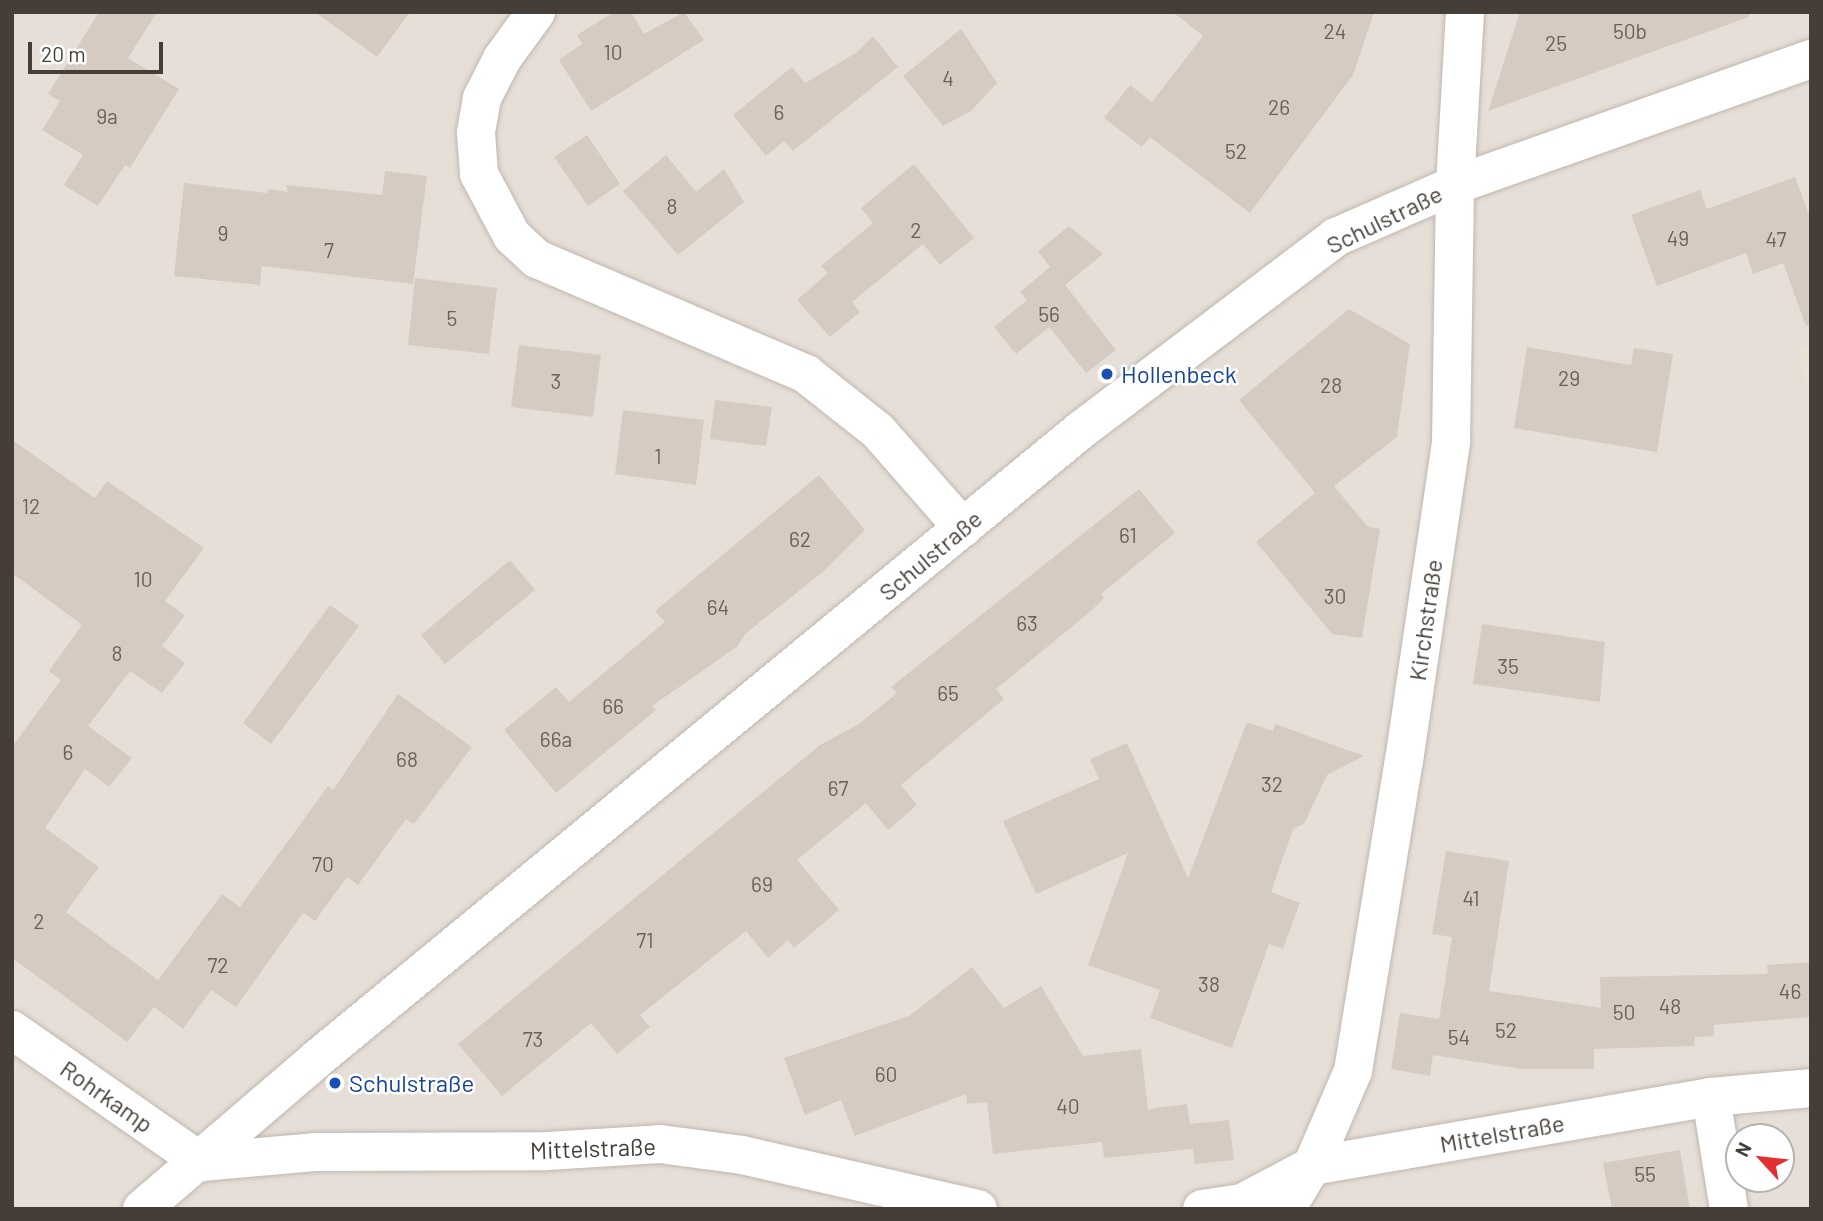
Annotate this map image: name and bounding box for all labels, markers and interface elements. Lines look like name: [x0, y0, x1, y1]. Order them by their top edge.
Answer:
house number: 24: [1324, 18, 1346, 44]
house number: 50b: [1613, 18, 1647, 44]
scale bar: [32, 28, 166, 72]
house number: 25: [1545, 30, 1567, 56]
house number: 10: [603, 39, 623, 65]
text: 20 m: [41, 41, 86, 66]
house number: 4: [942, 65, 954, 91]
house number: 26: [1268, 94, 1290, 120]
house number: 6: [774, 99, 784, 125]
house number: 9a: [96, 103, 118, 129]
house number: 52: [1225, 138, 1247, 164]
street label: Schulstraße: [1321, 179, 1447, 259]
house number: 8: [667, 193, 677, 219]
house number: 2: [910, 217, 922, 243]
house number: 9: [218, 220, 228, 246]
house number: 49: [1667, 225, 1689, 251]
house number: 47: [1766, 226, 1786, 252]
house number: 7: [324, 237, 334, 263]
house number: 56: [1038, 301, 1060, 327]
house number: 5: [447, 305, 457, 331]
place label: Hollenbeck: [1121, 360, 1237, 388]
house number: 29: [1558, 365, 1580, 391]
marker: Hollenbeck: [1099, 366, 1115, 382]
house number: 3: [551, 368, 561, 394]
house number: 28: [1320, 372, 1342, 398]
house number: 1: [654, 443, 662, 469]
house number: 12: [22, 493, 40, 519]
street label: Schulstraße: [873, 504, 987, 606]
house number: 61: [1119, 522, 1137, 548]
house number: 62: [789, 526, 811, 552]
street label: Kirchstraße: [1402, 557, 1448, 683]
house number: 10: [133, 566, 153, 592]
house number: 30: [1324, 583, 1346, 609]
house number: 64: [707, 594, 729, 620]
house number: 63: [1016, 610, 1038, 636]
house number: 8: [112, 640, 122, 666]
house number: 35: [1497, 653, 1519, 679]
house number: 65: [937, 680, 959, 706]
house number: 66: [602, 693, 624, 719]
house number: 66a: [540, 726, 572, 752]
house number: 6: [63, 739, 73, 765]
house number: 68: [396, 746, 418, 772]
house number: 32: [1261, 771, 1283, 797]
house number: 67: [828, 775, 848, 801]
house number: 70: [312, 851, 334, 877]
house number: 69: [751, 871, 773, 897]
house number: 41: [1463, 885, 1479, 911]
house number: 2: [33, 908, 45, 934]
house number: 71: [636, 927, 654, 953]
house number: 72: [207, 952, 229, 978]
house number: 38: [1198, 971, 1220, 997]
house number: 46: [1779, 978, 1801, 1004]
house number: 48: [1659, 993, 1681, 1019]
house number: 50: [1613, 999, 1635, 1025]
house number: 52: [1495, 1017, 1517, 1043]
house number: 54: [1448, 1024, 1470, 1050]
house number: 73: [523, 1026, 543, 1052]
street label: Rohrkamp: [55, 1054, 159, 1138]
house number: 60: [875, 1061, 897, 1087]
place label: Schulstraße: [349, 1069, 474, 1097]
marker: Schulstraße: [327, 1075, 343, 1091]
house number: 40: [1056, 1093, 1080, 1119]
street label: Mittelstraße: [1437, 1108, 1567, 1158]
north arrow: [1725, 1123, 1795, 1193]
street label: Mittelstraße: [529, 1131, 657, 1165]
text: N: [1730, 1138, 1756, 1160]
house number: 55: [1634, 1161, 1656, 1187]

